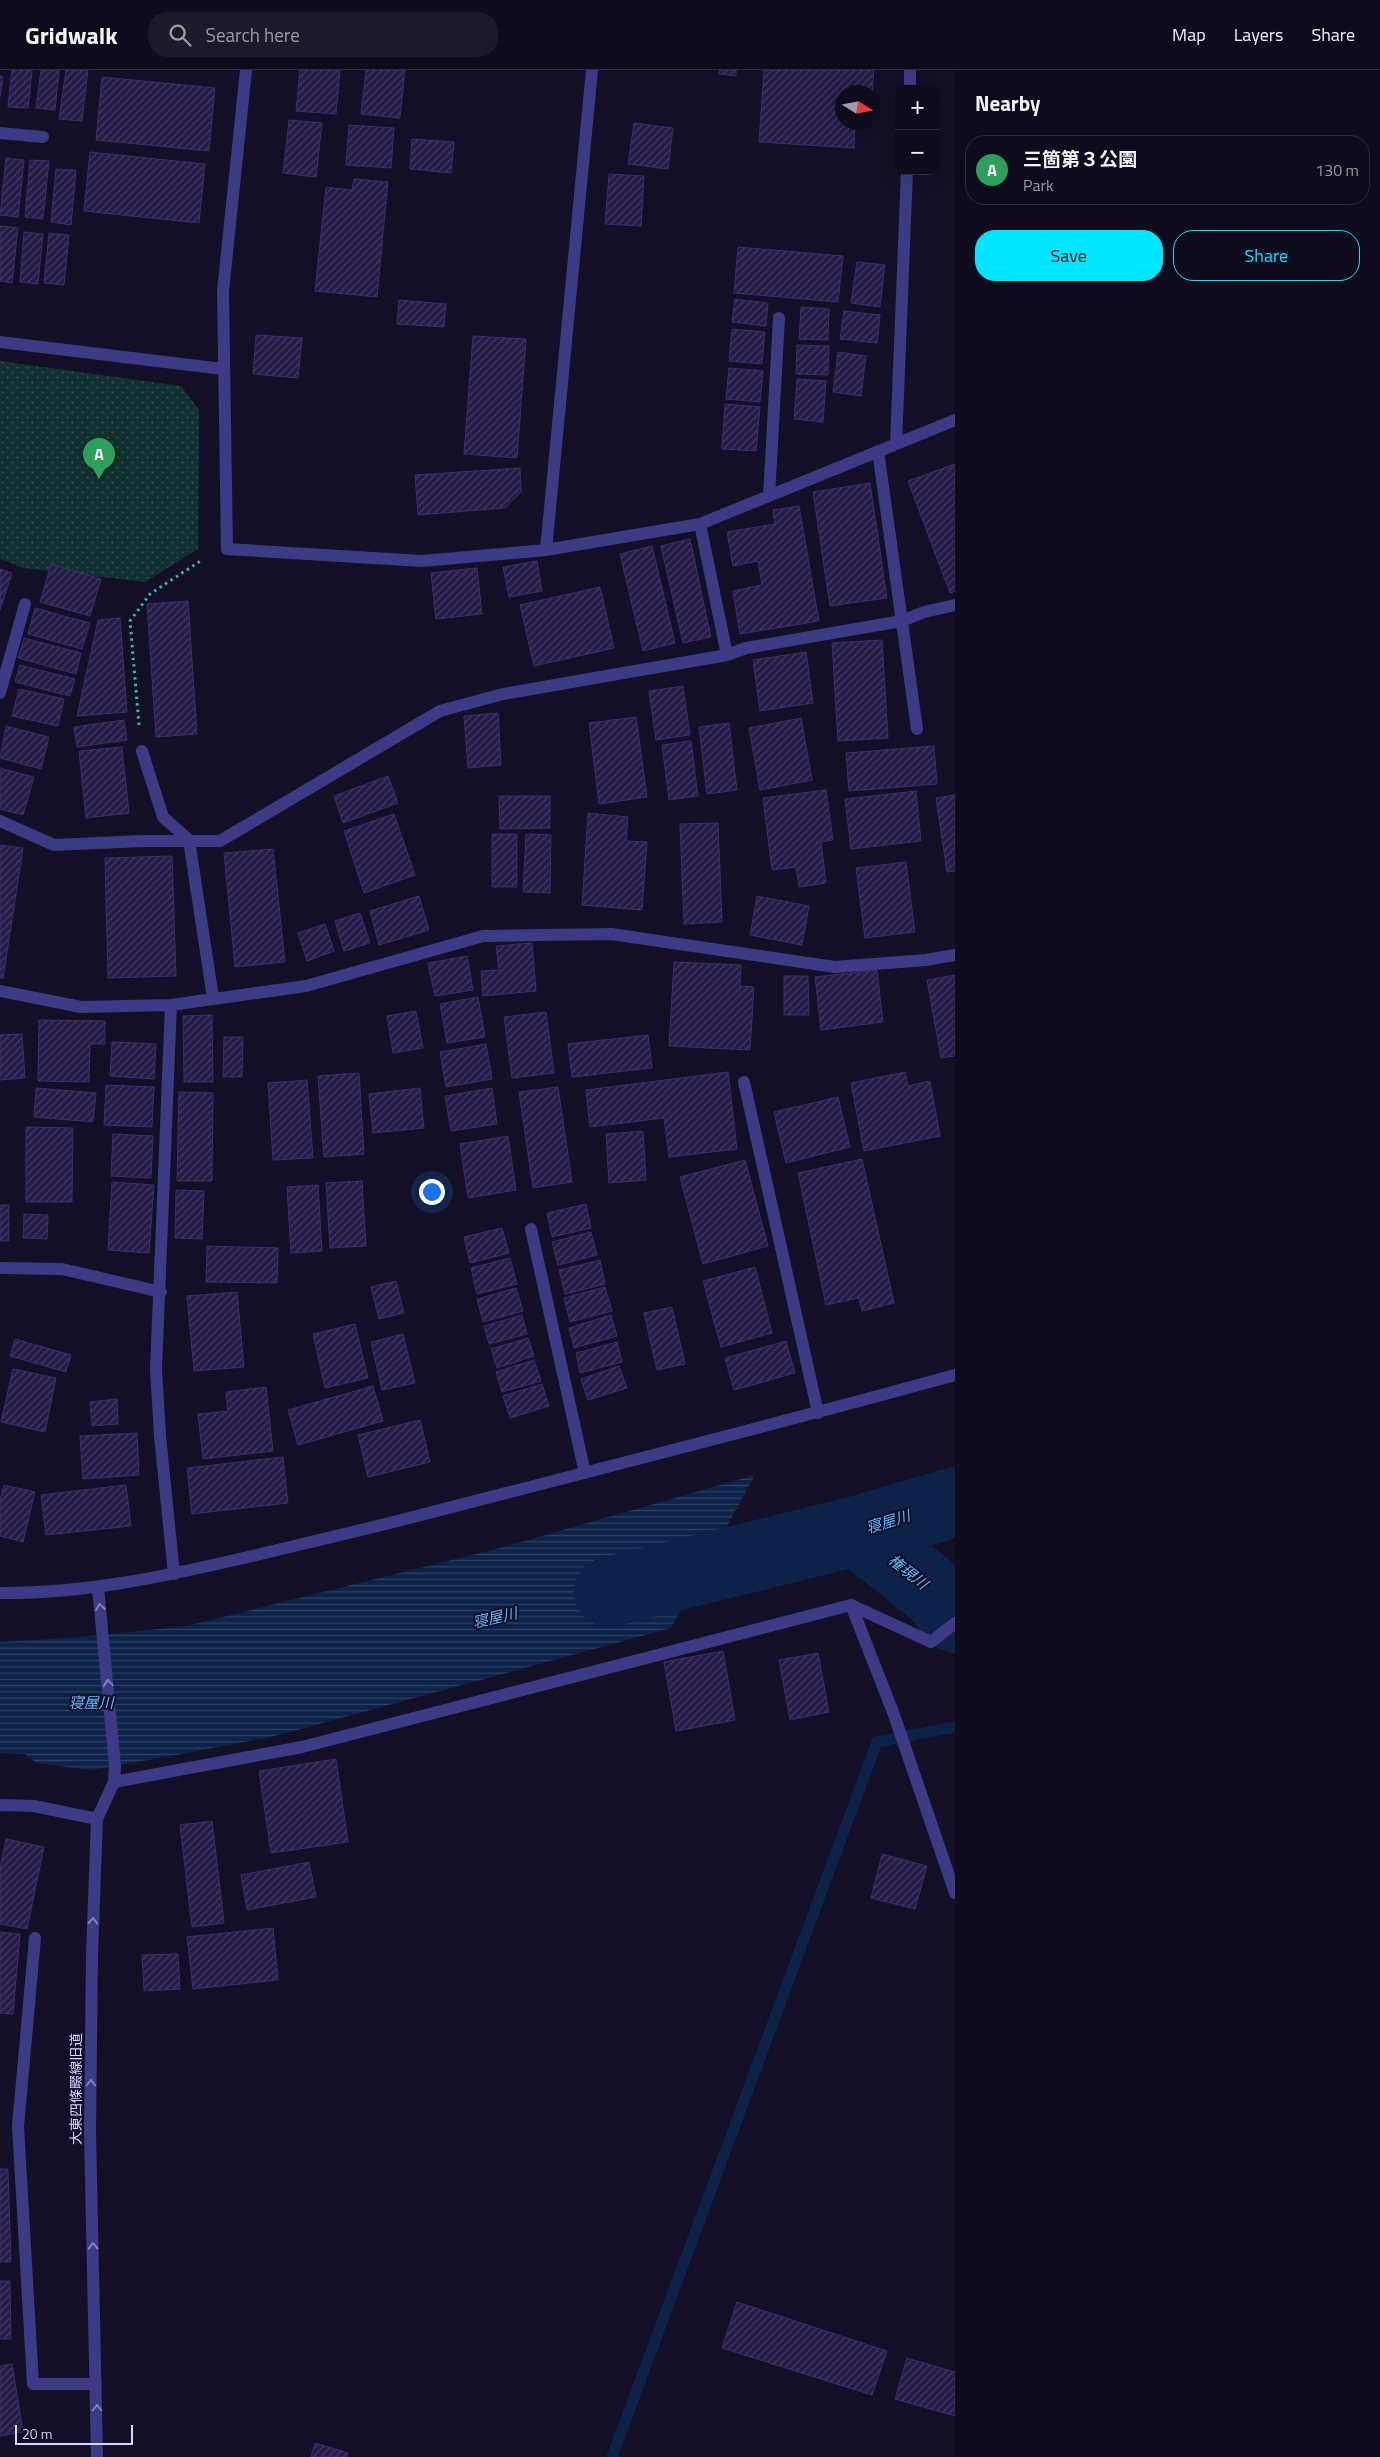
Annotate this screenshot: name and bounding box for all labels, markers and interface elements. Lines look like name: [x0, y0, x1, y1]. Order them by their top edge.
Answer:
search box: [148, 12, 498, 57]
text: Gridwalk: [25, 17, 118, 53]
text: Search here: [206, 20, 300, 49]
icon: search: [166, 21, 194, 49]
text: Map: [1172, 21, 1206, 48]
text: Layers: [1234, 21, 1283, 48]
text: Share: [1311, 21, 1355, 48]
north arrow: [835, 85, 880, 130]
map controls: [895, 85, 940, 175]
button: +: [895, 85, 940, 130]
text: Nearby: [975, 87, 1040, 119]
button: −: [895, 130, 940, 175]
text: 三箇第３公園: [1023, 144, 1137, 173]
text: A: [987, 158, 997, 182]
text: 130 m: [1315, 158, 1359, 182]
text: Park: [1023, 173, 1054, 197]
button: Save: [975, 230, 1163, 281]
button: Share: [1173, 230, 1360, 281]
pin: A: [83, 438, 115, 479]
your location: [419, 1179, 445, 1205]
water label: 寝屋川: [863, 1503, 915, 1539]
water label: 権現川: [884, 1549, 935, 1596]
water label: 寝屋川: [470, 1601, 521, 1634]
one-way arrow: [96, 1602, 106, 1611]
one-way arrow: [103, 1678, 114, 1686]
water label: 寝屋川: [68, 1691, 115, 1714]
one-way arrow: [88, 1917, 99, 1925]
street label: 大東四條畷線旧道: [65, 2033, 86, 2145]
one-way arrow: [86, 2079, 96, 2087]
one-way arrow: [88, 2242, 98, 2250]
one-way arrow: [92, 2404, 102, 2412]
scale bar: [15, 2422, 132, 2445]
text: 20 m: [22, 2423, 52, 2444]

